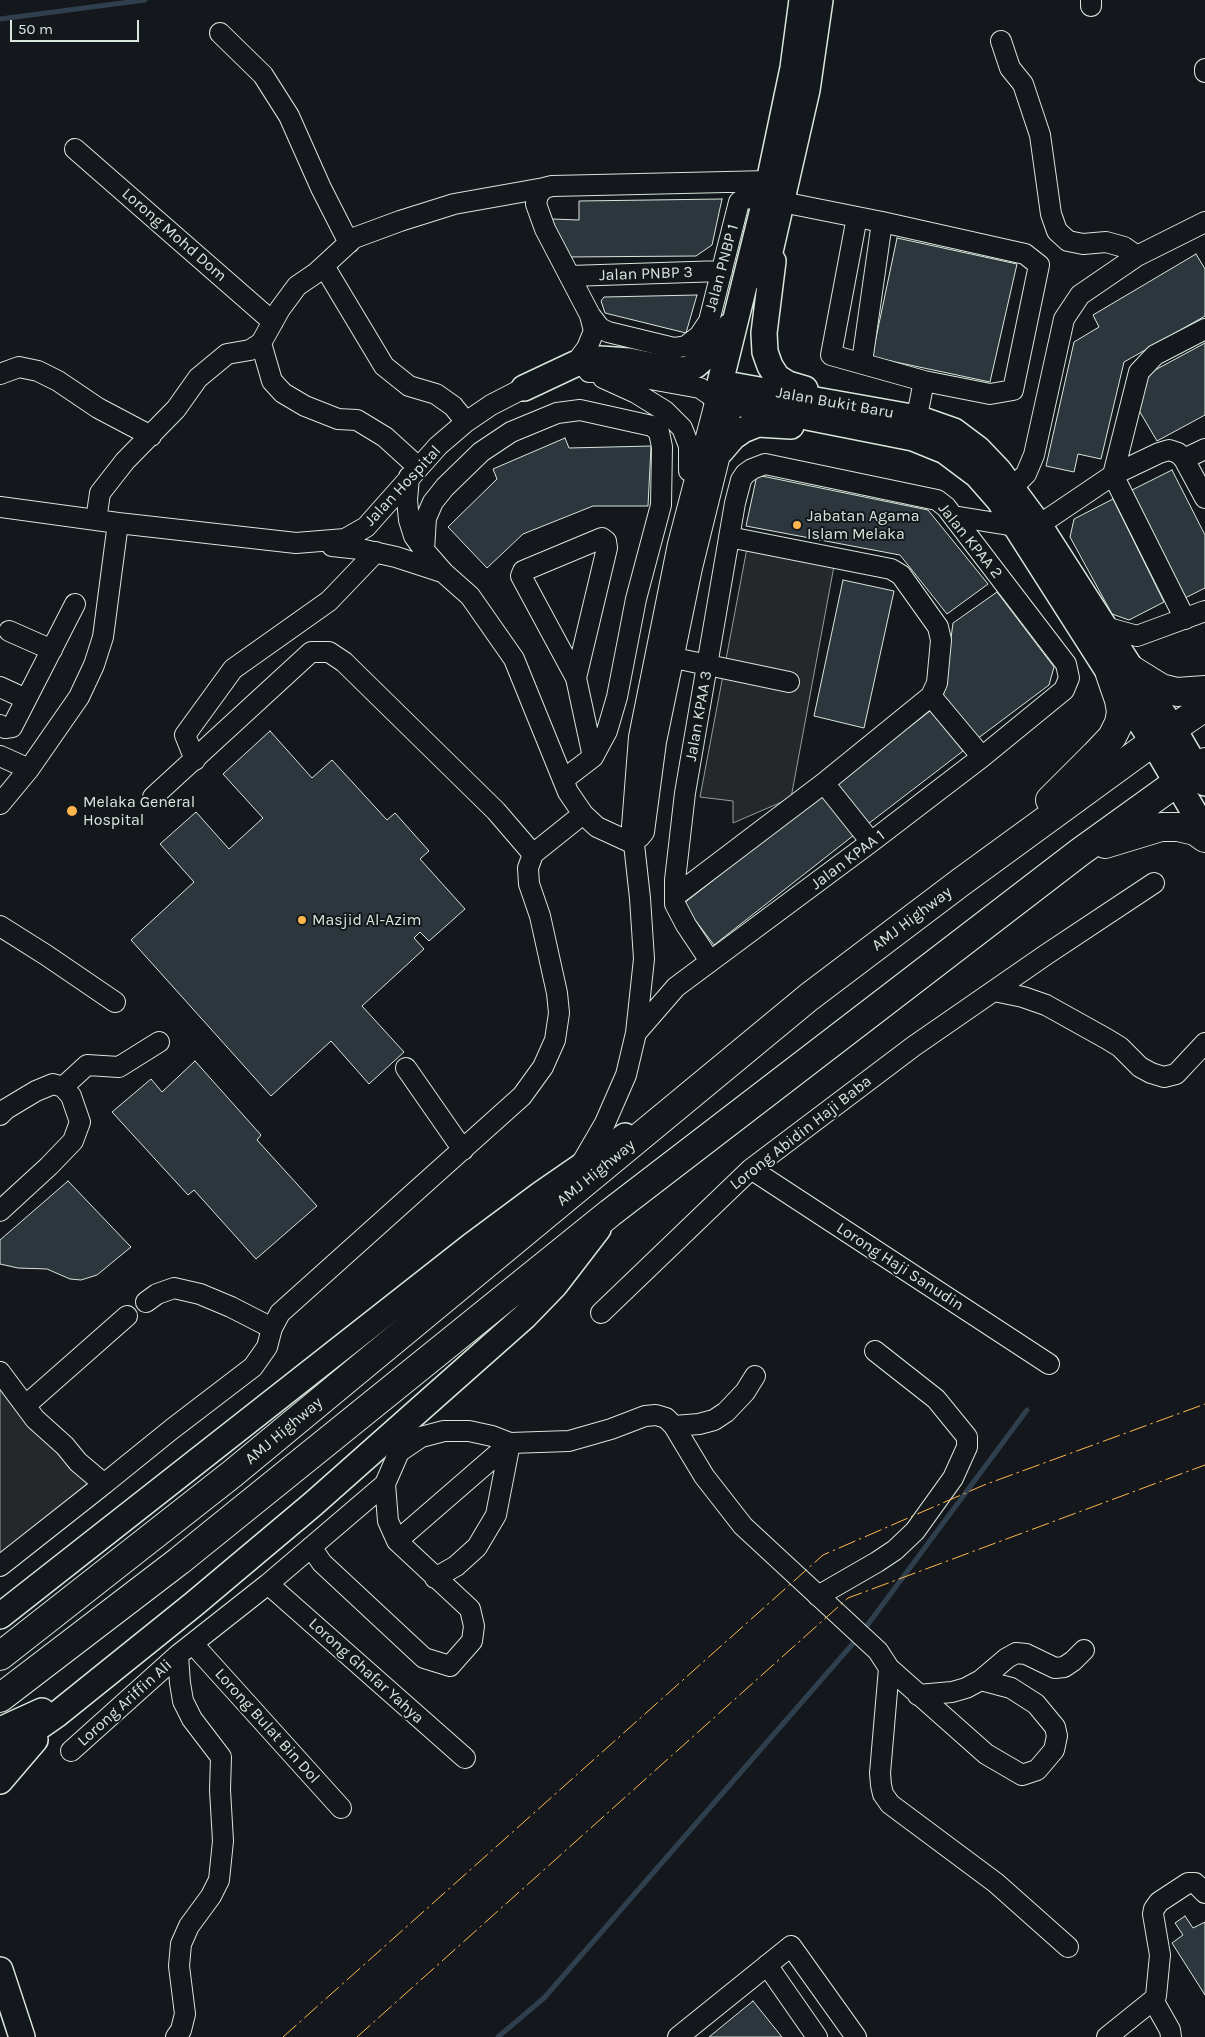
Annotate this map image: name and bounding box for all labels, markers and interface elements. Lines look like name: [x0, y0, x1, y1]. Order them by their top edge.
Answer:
scale bar: [12, 10, 141, 42]
text: 50 m: [18, 20, 53, 38]
street label: Lorong Mohd Dom: [118, 184, 230, 286]
street label: Jalan PNBP 1: [701, 222, 743, 314]
street label: Jalan PNBP 3: [599, 263, 693, 285]
street label: Jalan Bukit Baru: [775, 383, 895, 423]
street label: Jalan Hospital: [361, 442, 445, 530]
street label: Jalan KPAA 2: [934, 499, 1006, 583]
place label: Jabatan Agama Islam Melaka: [807, 506, 920, 544]
marker: Jabatan Agama Islam Melaka: [791, 519, 803, 531]
street label: Jalan KPAA 3: [682, 669, 716, 763]
place label: Melaka General Hospital: [83, 792, 195, 830]
marker: Melaka General Hospital: [65, 804, 79, 818]
street label: Jalan KPAA 1: [807, 826, 889, 894]
street label: AMJ Highway: [868, 883, 956, 955]
place label: Masjid Al-Azim: [312, 910, 422, 930]
marker: Masjid Al-Azim: [296, 914, 308, 926]
street label: Lorong Abidin Haji Baba: [726, 1072, 876, 1194]
street label: AMJ Highway: [553, 1136, 639, 1210]
street label: Lorong Haji Sanudin: [833, 1219, 967, 1315]
street label: AMJ Highway: [241, 1393, 327, 1469]
street label: Lorong Ghafar Yahya: [304, 1614, 428, 1728]
street label: Lorong Ariffin Ali: [74, 1656, 176, 1750]
street label: Lorong Bulat Bin Dol: [210, 1665, 324, 1787]

